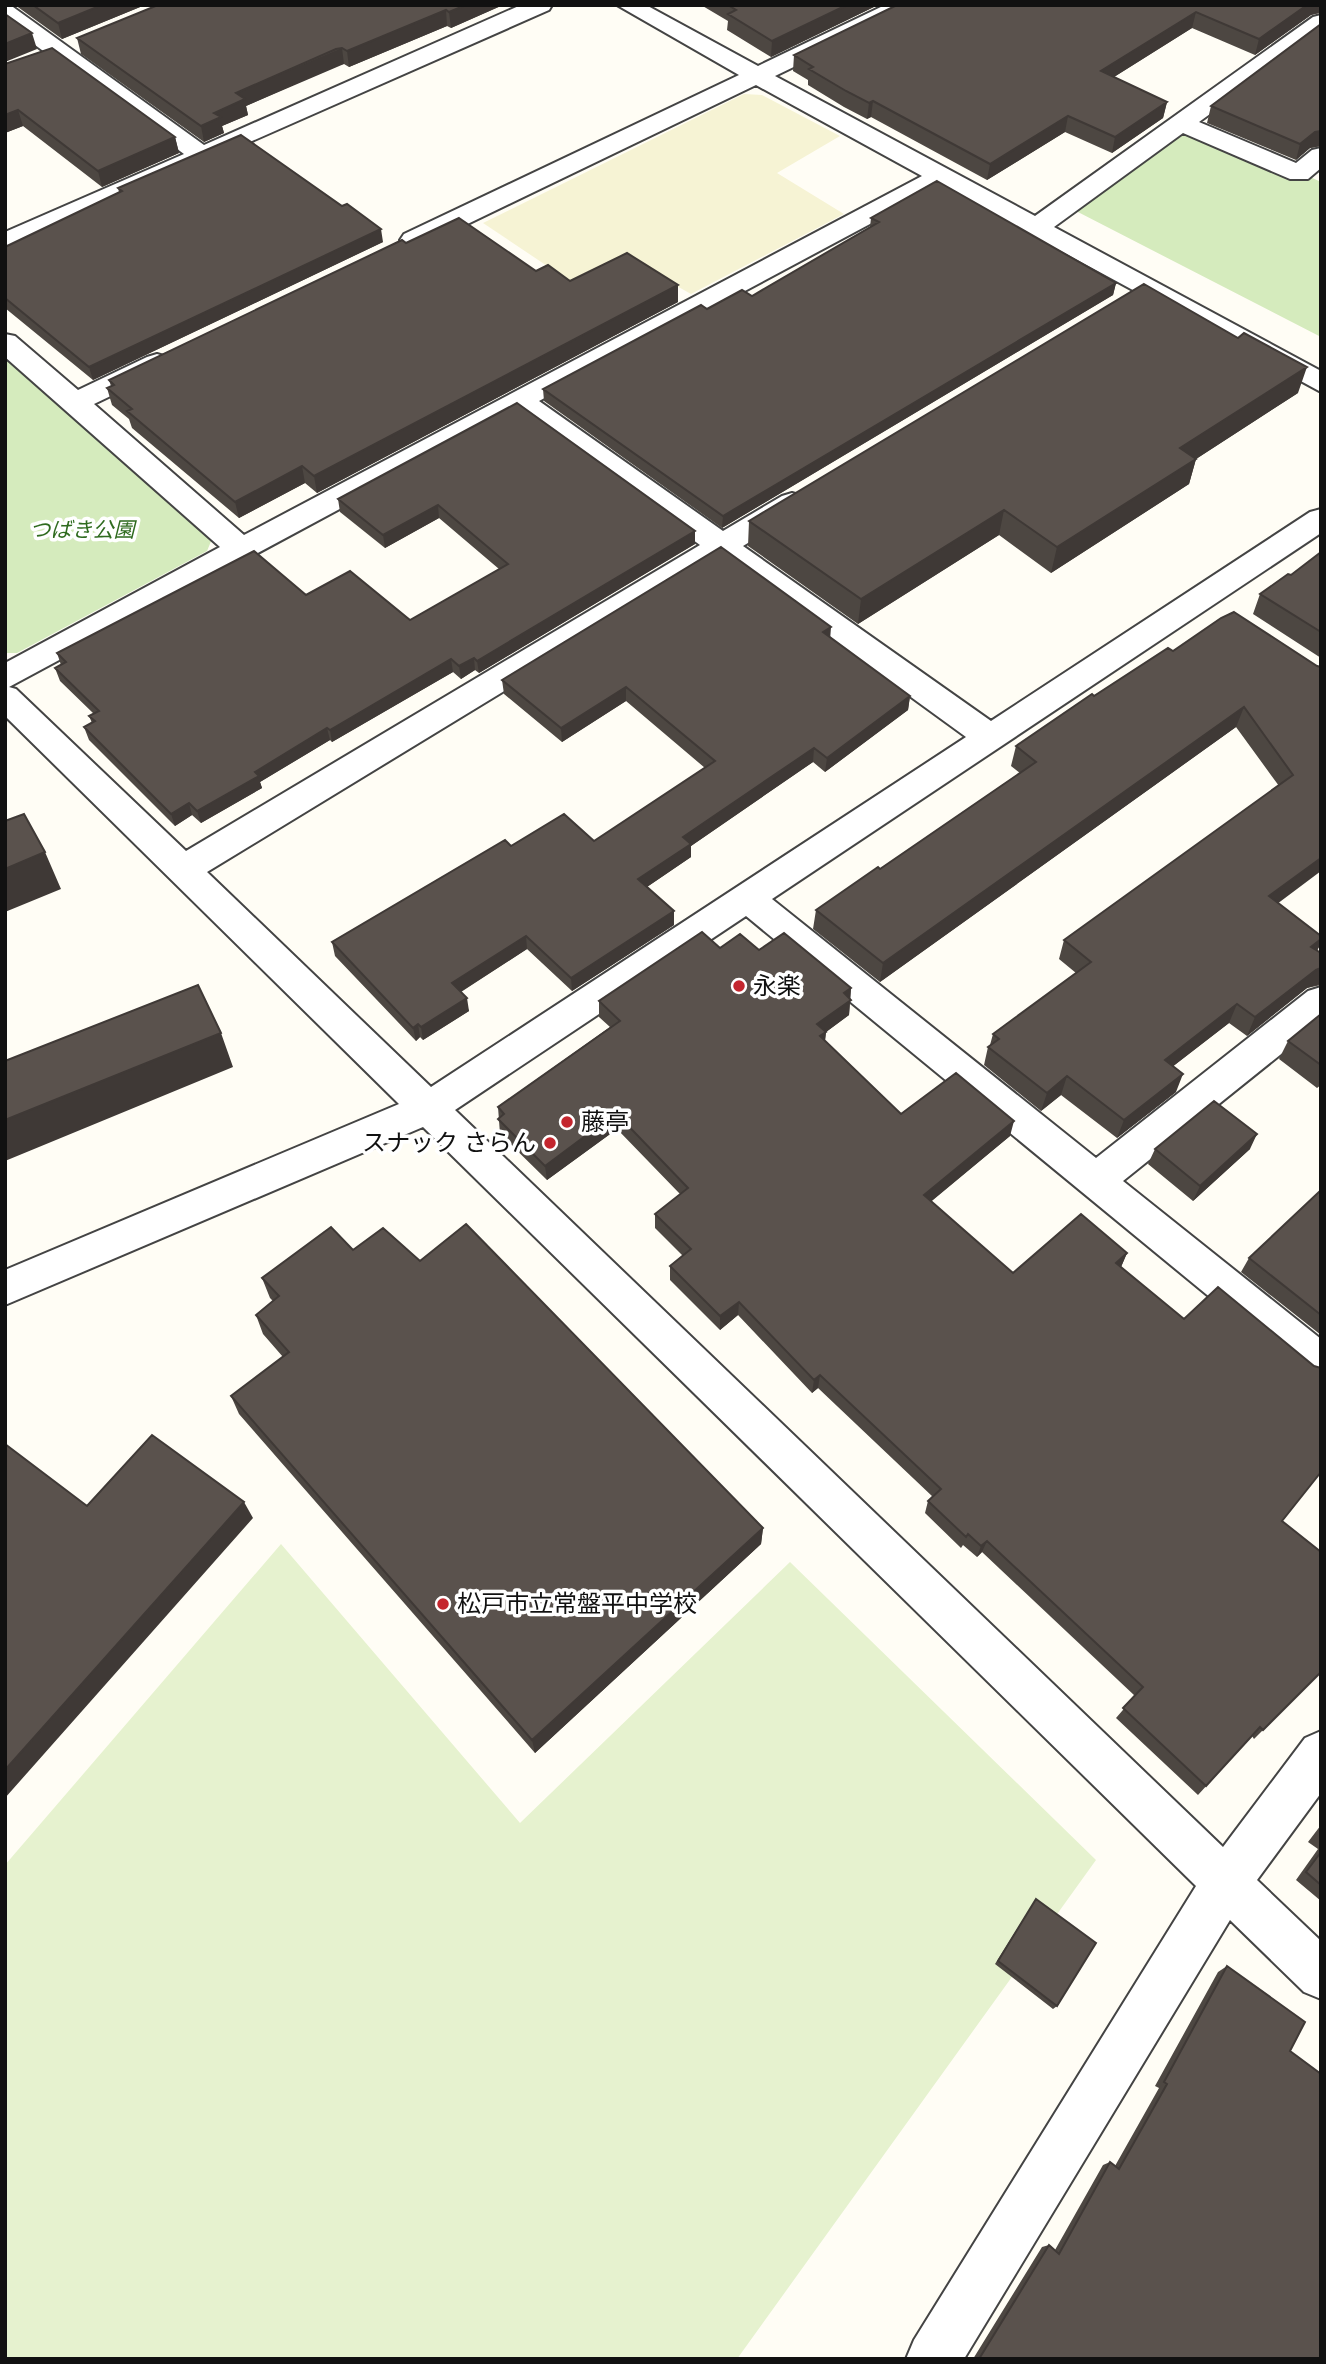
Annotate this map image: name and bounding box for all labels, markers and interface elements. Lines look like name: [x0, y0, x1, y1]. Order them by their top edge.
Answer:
park label: つばき公園: [30, 515, 137, 547]
place label: 永楽: [753, 969, 801, 1005]
marker: 永楽: [731, 978, 747, 994]
place label: 藤亭: [581, 1105, 629, 1141]
marker: 藤亭: [559, 1114, 575, 1130]
place label: スナック さらん: [362, 1126, 536, 1162]
marker: スナック さらん: [542, 1135, 558, 1151]
place label: 松戸市立常盤平中学校: [457, 1587, 697, 1623]
marker: 松戸市立常盤平中学校: [435, 1596, 451, 1612]

